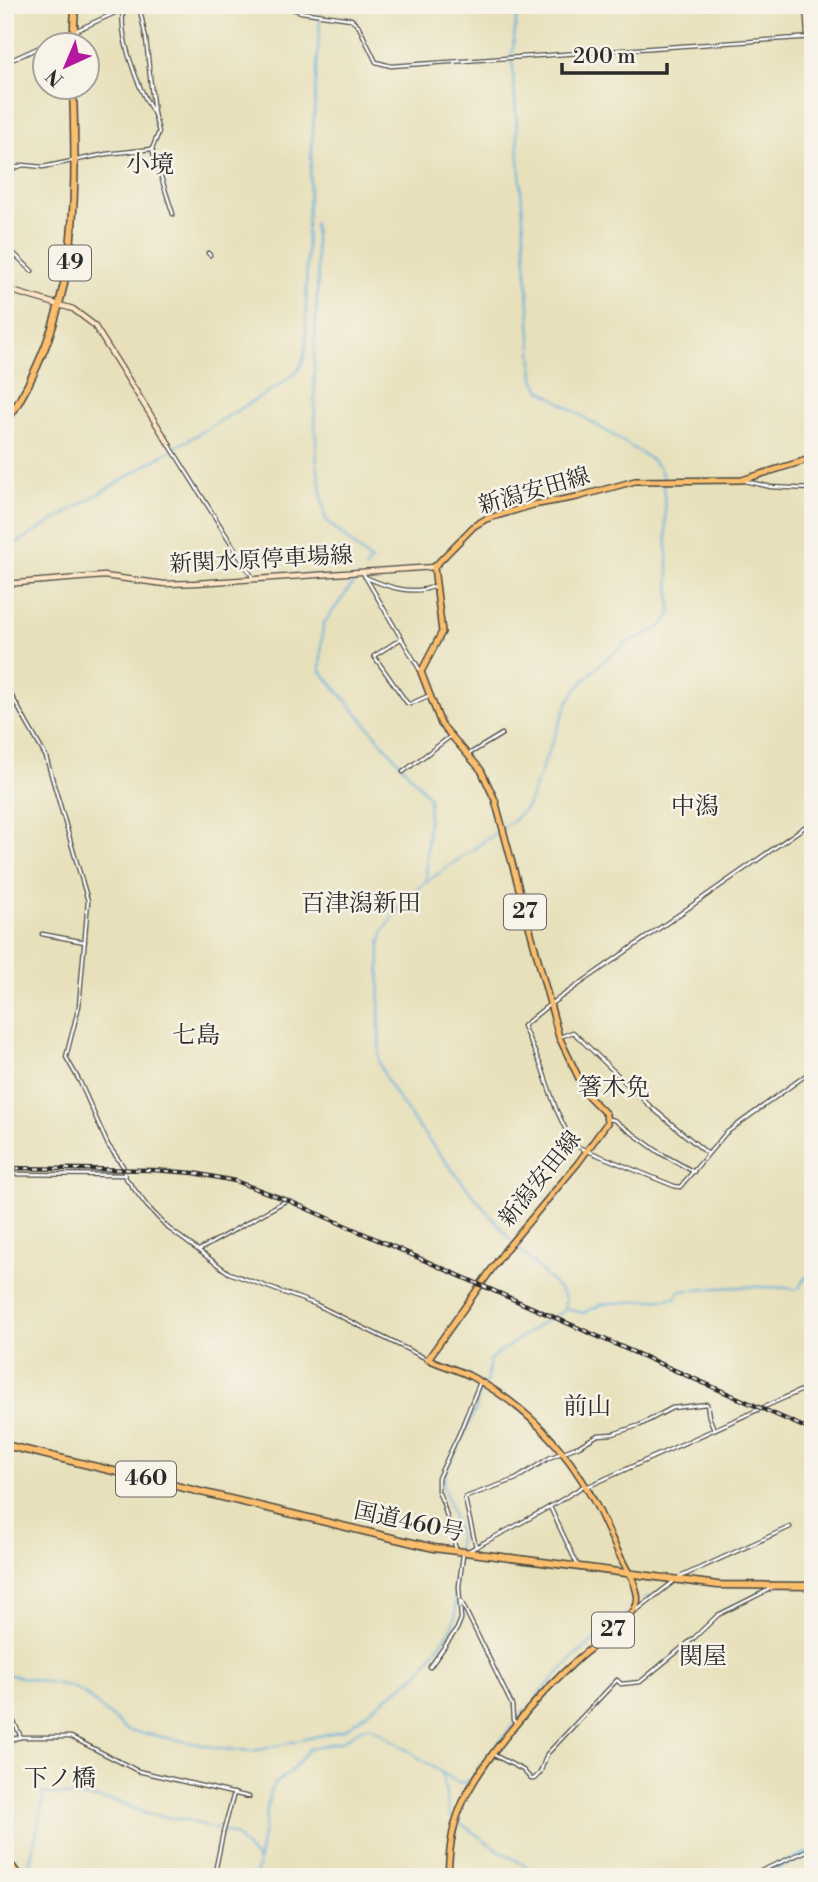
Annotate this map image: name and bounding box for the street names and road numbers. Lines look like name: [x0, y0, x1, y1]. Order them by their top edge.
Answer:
road number: 49: [49, 246, 91, 280]
street label: 新潟安田線: [475, 462, 593, 520]
street label: 新関水原停車場線: [168, 541, 354, 579]
road number: 27: [504, 894, 546, 930]
street label: 新潟安田線: [493, 1126, 587, 1232]
road number: 460: [116, 1462, 176, 1496]
street label: 国道460号: [351, 1497, 467, 1547]
road number: 27: [592, 1612, 634, 1648]

